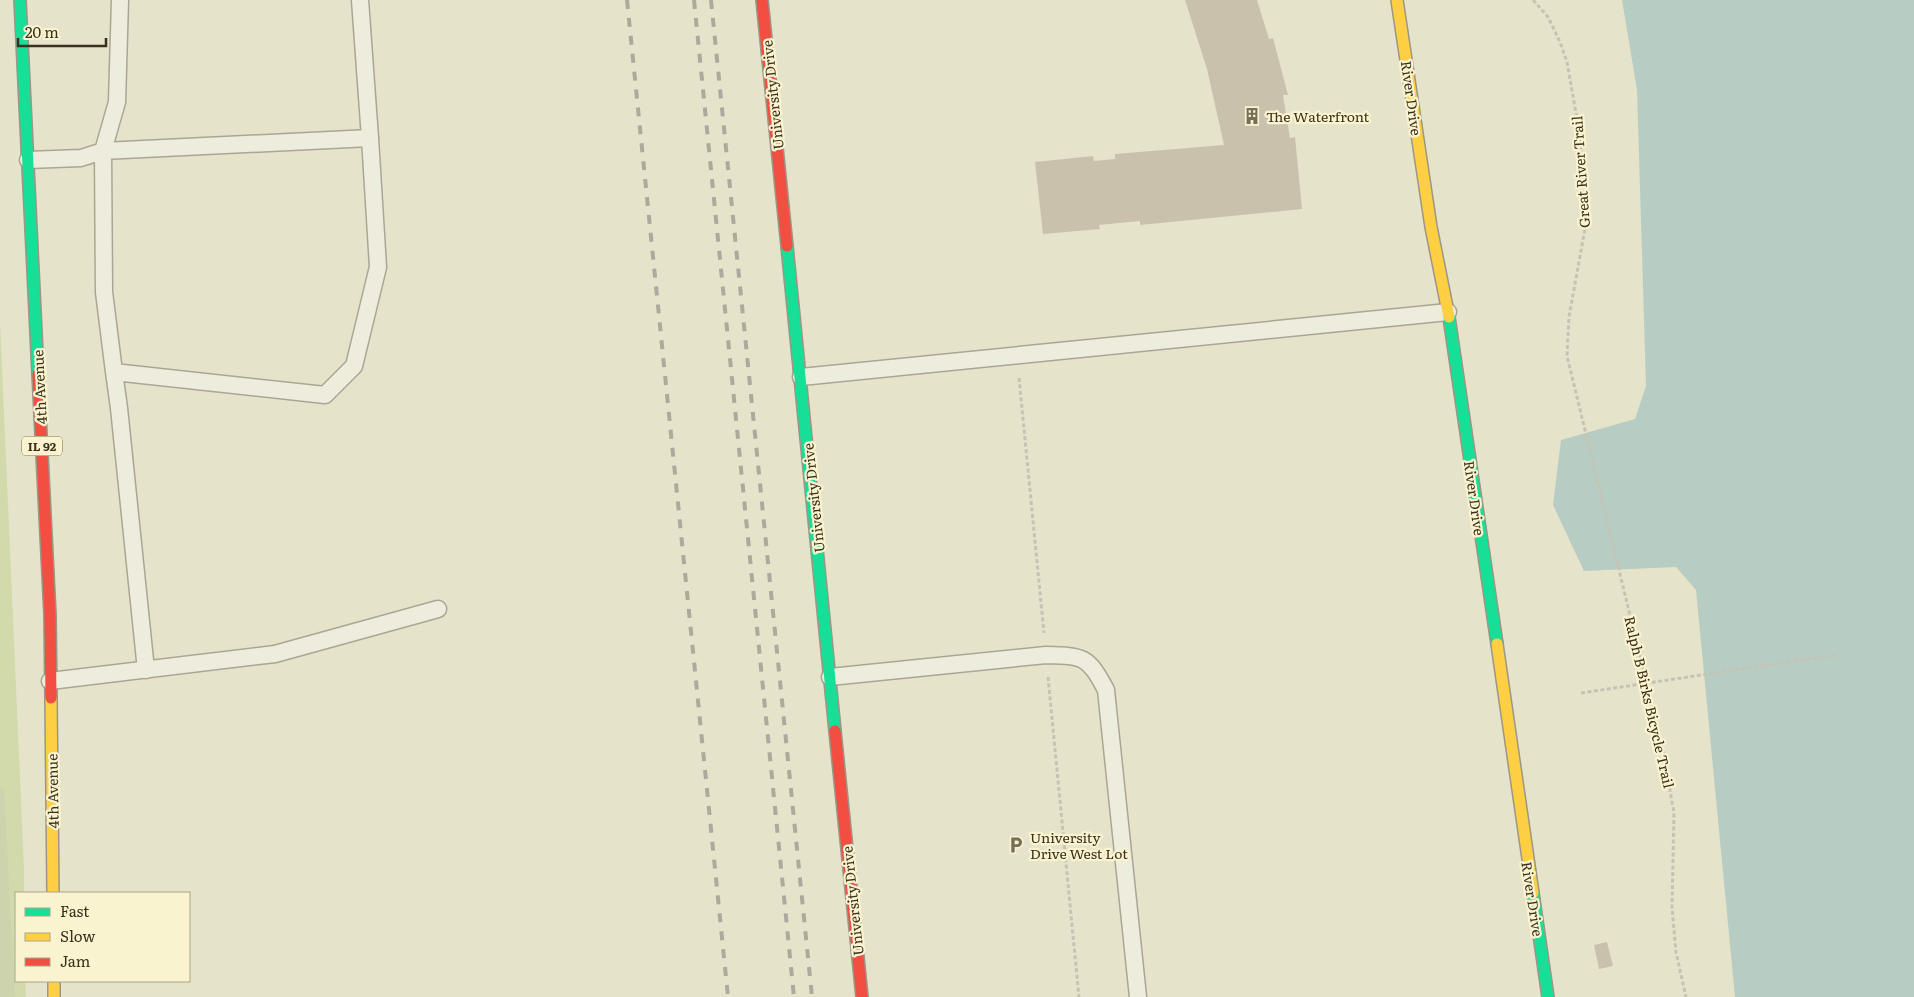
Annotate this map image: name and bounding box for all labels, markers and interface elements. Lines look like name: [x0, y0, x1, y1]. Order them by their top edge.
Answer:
scale bar: [18, 15, 105, 47]
text: 20 m: [25, 20, 59, 43]
street label: University Drive: [756, 39, 788, 151]
street label: River Drive: [1397, 59, 1427, 137]
building icon: The Waterfront: [1242, 106, 1262, 126]
place label: The Waterfront: [1266, 106, 1370, 126]
street label: Great River Trail: [1566, 115, 1594, 229]
street label: 4th Avenue: [27, 349, 51, 425]
road number: IL 92: [22, 436, 62, 456]
street label: University Drive: [797, 442, 829, 554]
street label: River Drive: [1460, 459, 1490, 537]
street label: Ralph B Birks Bicycle Trail: [1620, 614, 1680, 790]
street label: 4th Avenue: [41, 754, 63, 828]
place label: University Drive West Lot: [1030, 827, 1128, 863]
parking icon: University Drive West Lot: [1006, 835, 1026, 855]
street label: University Drive: [836, 845, 868, 957]
street label: River Drive: [1517, 860, 1549, 938]
legend: [15, 892, 190, 982]
text: Fast: [60, 899, 89, 922]
text: Slow: [60, 924, 95, 947]
text: Jam: [60, 949, 91, 972]

